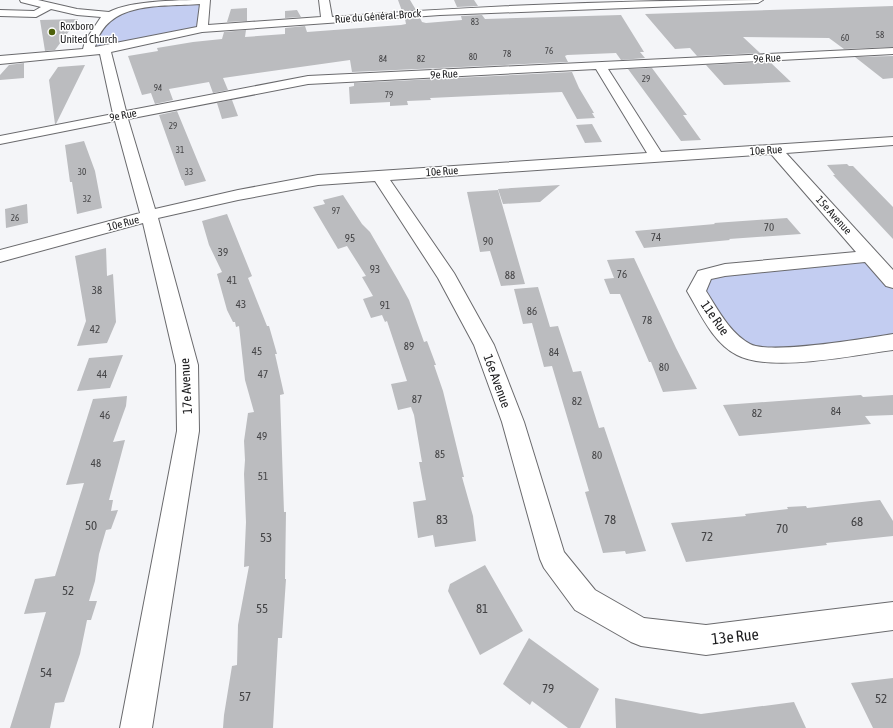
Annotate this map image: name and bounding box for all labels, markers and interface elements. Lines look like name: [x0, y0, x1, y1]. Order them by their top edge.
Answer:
street label: Rue du Général-Brock: [334, 7, 422, 25]
house number: 83: [471, 17, 479, 27]
place label: Roxboro United Church: [60, 20, 117, 45]
marker: Roxboro United Church: [47, 27, 57, 37]
house number: 58: [876, 30, 884, 40]
house number: 60: [841, 33, 849, 43]
house number: 76: [545, 46, 553, 56]
house number: 78: [503, 49, 511, 59]
street label: 9e Rue: [753, 51, 781, 65]
house number: 80: [469, 52, 477, 62]
house number: 84: [379, 54, 387, 64]
house number: 82: [417, 54, 425, 64]
street label: 9e Rue: [430, 67, 458, 81]
house number: 29: [642, 74, 650, 84]
house number: 94: [154, 83, 162, 93]
house number: 79: [385, 90, 393, 100]
street label: 9e Rue: [108, 106, 138, 124]
house number: 29: [169, 121, 177, 131]
street label: 10e Rue: [749, 143, 783, 157]
house number: 31: [176, 145, 184, 155]
street label: 10e Rue: [425, 164, 459, 178]
house number: 30: [78, 167, 86, 177]
house number: 33: [185, 167, 193, 177]
street label: 15e Avenue: [814, 193, 854, 237]
house number: 32: [83, 194, 91, 204]
house number: 97: [332, 206, 340, 216]
house number: 26: [11, 213, 19, 223]
street label: 10e Rue: [106, 213, 140, 233]
house number: 70: [764, 221, 774, 233]
house number: 74: [651, 231, 661, 243]
house number: 95: [345, 232, 355, 244]
house number: 90: [483, 235, 493, 247]
house number: 39: [218, 246, 228, 258]
house number: 93: [370, 263, 380, 275]
house number: 76: [617, 268, 627, 280]
house number: 88: [505, 269, 515, 281]
house number: 41: [227, 274, 237, 286]
house number: 38: [92, 284, 102, 296]
house number: 43: [236, 298, 246, 310]
street label: 11e Rue: [698, 298, 732, 338]
house number: 91: [380, 299, 390, 311]
house number: 86: [527, 305, 537, 317]
house number: 78: [642, 314, 652, 326]
house number: 42: [90, 323, 100, 335]
house number: 89: [404, 340, 414, 352]
house number: 45: [252, 345, 262, 357]
house number: 84: [549, 346, 559, 358]
street label: 16e Avenue: [480, 352, 514, 410]
street label: 17e Avenue: [177, 358, 195, 414]
house number: 80: [659, 361, 669, 373]
house number: 44: [97, 368, 107, 380]
house number: 47: [258, 368, 268, 380]
house number: 87: [412, 393, 422, 405]
house number: 82: [572, 395, 582, 407]
house number: 84: [831, 405, 841, 417]
house number: 82: [752, 407, 762, 419]
house number: 46: [100, 409, 110, 421]
house number: 49: [257, 430, 267, 442]
house number: 85: [435, 448, 445, 460]
house number: 80: [592, 449, 602, 461]
house number: 48: [91, 457, 101, 469]
house number: 51: [258, 470, 268, 482]
house number: 83: [436, 512, 448, 527]
house number: 78: [604, 512, 616, 527]
house number: 68: [851, 514, 863, 529]
house number: 50: [85, 518, 97, 533]
house number: 70: [776, 521, 788, 536]
house number: 72: [701, 529, 713, 544]
house number: 53: [260, 530, 272, 545]
house number: 52: [62, 583, 74, 598]
house number: 55: [256, 601, 268, 616]
house number: 81: [476, 601, 488, 616]
street label: 13e Rue: [710, 625, 760, 647]
house number: 54: [40, 665, 52, 680]
house number: 79: [542, 681, 554, 696]
house number: 57: [239, 689, 251, 704]
house number: 52: [875, 691, 887, 706]

